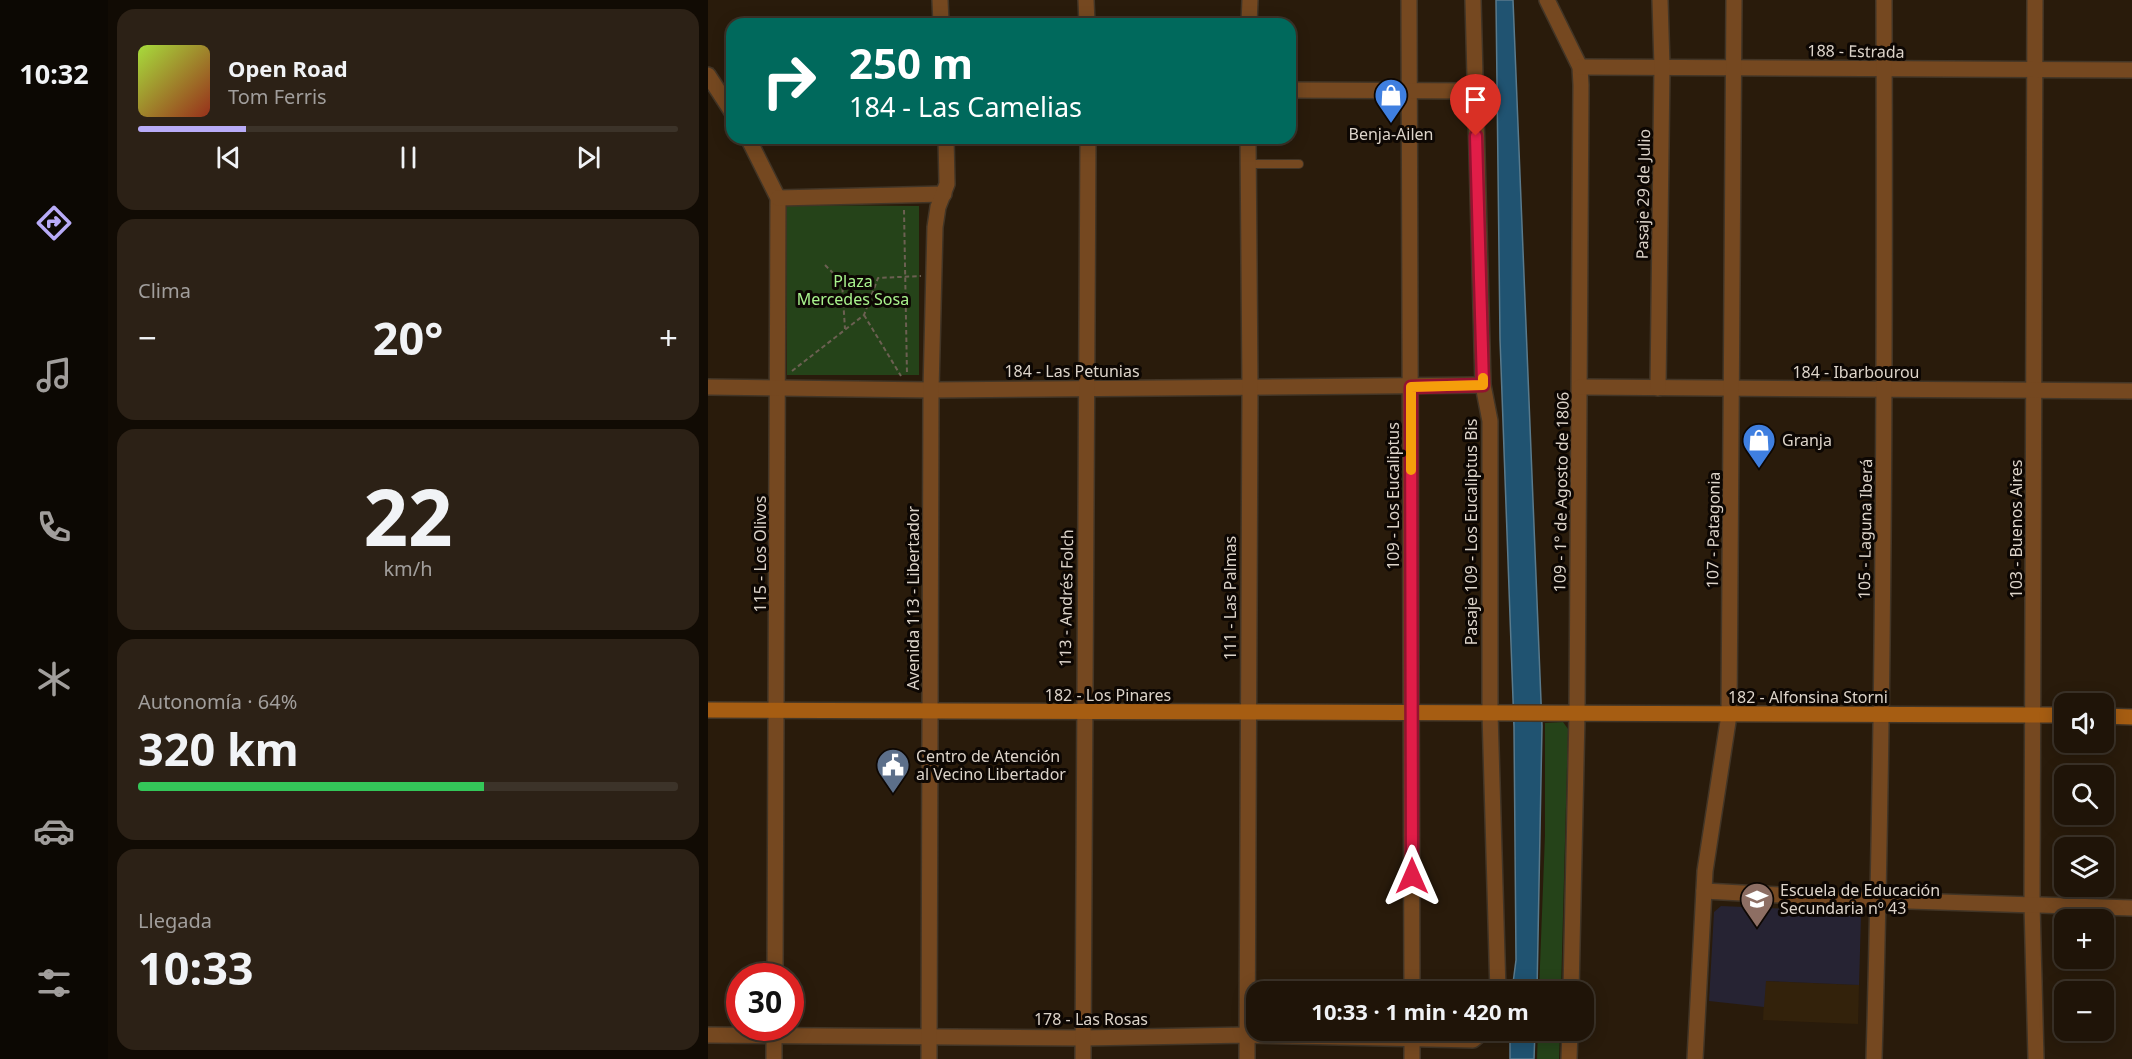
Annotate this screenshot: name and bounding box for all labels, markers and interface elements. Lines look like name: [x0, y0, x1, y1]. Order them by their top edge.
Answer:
text: 250 m: [849, 34, 973, 91]
street label: 188 - Estrada: [1807, 39, 1905, 63]
icon: right: [750, 42, 828, 120]
text: Open Road: [228, 53, 348, 83]
text: 10:32: [19, 55, 89, 92]
pin: [1450, 74, 1501, 136]
shop icon: Benja-Ailen: [1373, 77, 1409, 124]
text: Tom Ferris: [228, 83, 327, 110]
icon: arrive: [1459, 83, 1492, 116]
text: 184 - Las Camelias: [849, 88, 1082, 125]
place label: Benja-Ailen: [1349, 123, 1433, 145]
street label: Pasaje 29 de Julio: [1631, 129, 1655, 259]
icon: previous: [212, 141, 245, 174]
icon: pause: [392, 141, 425, 174]
icon: next: [572, 141, 605, 174]
icon: directions: [33, 202, 75, 244]
park label: Plaza Mercedes Sosa: [797, 270, 909, 310]
text: Clima: [138, 277, 191, 304]
text: 20°: [373, 307, 443, 368]
text: −: [138, 315, 157, 360]
text: +: [659, 315, 678, 360]
icon: music: [33, 354, 75, 396]
street label: 184 - Las Petunias: [1004, 360, 1140, 382]
street label: 184 - Ibarbourou: [1792, 361, 1920, 383]
street label: 109 - 1° de Agosto de 1806: [1548, 391, 1574, 593]
street label: Pasaje 109 - Los Eucaliptus Bis: [1460, 419, 1482, 645]
street label: 109 - Los Eucaliptus: [1382, 422, 1404, 570]
shop icon: Granja: [1741, 422, 1777, 469]
place label: Granja: [1782, 429, 1832, 451]
street label: 105 - Laguna Iberá: [1853, 459, 1877, 599]
street label: 103 - Buenos Aires: [2005, 460, 2027, 598]
text: 22: [363, 463, 453, 569]
street label: 107 - Patagonia: [1701, 471, 1725, 589]
street label: 115 - Los Olivos: [749, 495, 771, 613]
icon: phone: [33, 506, 75, 548]
street label: Avenida 113 - Libertador: [902, 506, 924, 690]
street label: 113 - Andrés Folch: [1054, 529, 1078, 667]
street label: 111 - Las Palmas: [1219, 536, 1241, 660]
text: km/h: [383, 555, 433, 582]
icon: climate: [33, 658, 75, 700]
street label: 182 - Los Pinares: [1045, 684, 1171, 706]
street label: 182 - Alfonsina Storni: [1728, 686, 1888, 708]
text: Autonomía · 64%: [138, 688, 297, 715]
map controls: [2054, 693, 2114, 1041]
button: sound: [2054, 693, 2114, 753]
text: 320 km: [138, 718, 299, 779]
place label: Centro de Atención al Vecino Libertador: [916, 745, 1066, 785]
public building icon: Centro de Atención al Vecino Libertador: [875, 747, 911, 794]
button: search: [2054, 765, 2114, 825]
icon: car: [33, 810, 75, 852]
button: layers: [2054, 837, 2114, 897]
position arrow: [1380, 844, 1444, 908]
place label: Escuela de Educación Secundaria nº 43: [1780, 879, 1940, 919]
school or university icon: Escuela de Educación Secundaria nº 43: [1739, 881, 1775, 928]
text: Llegada: [138, 907, 212, 934]
button: +: [2054, 909, 2114, 969]
text: 10:33: [138, 937, 254, 998]
icon: filters: [33, 962, 75, 1004]
speed limit sign: 30: [726, 963, 804, 1041]
button: −: [2054, 981, 2114, 1041]
text: 10:33 · 1 min · 420 m: [1311, 996, 1529, 1026]
street label: 178 - Las Rosas: [1034, 1008, 1148, 1030]

